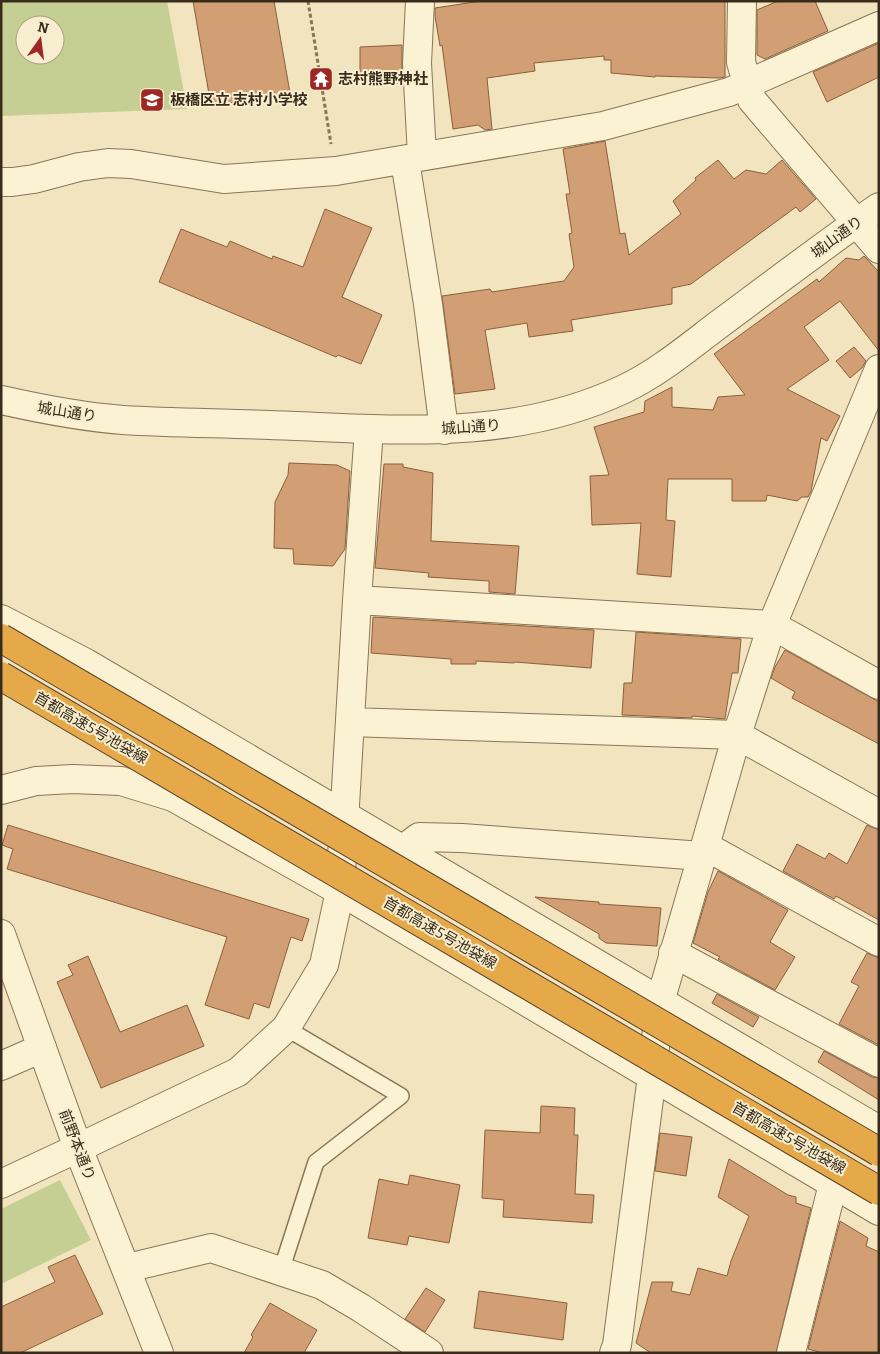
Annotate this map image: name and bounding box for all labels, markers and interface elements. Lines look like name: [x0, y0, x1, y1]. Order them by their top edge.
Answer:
north arrow: [15, 15, 65, 65]
text: N: [36, 18, 51, 37]
temple icon: 志村熊野神社: [308, 66, 334, 92]
place label: 志村熊野神社: [338, 70, 428, 88]
school or university icon: 板橋区立 志村小学校: [139, 87, 165, 113]
place label: 板橋区立 志村小学校: [170, 91, 308, 109]
street label: 城山通り: [807, 212, 867, 262]
street label: 城山通り: [36, 398, 98, 426]
street label: 城山通り: [440, 416, 502, 438]
street label: 首都高速5号池袋線: [31, 688, 151, 768]
street label: 首都高速5号池袋線: [380, 893, 500, 973]
street label: 首都高速5号池袋線: [729, 1098, 849, 1178]
street label: 前野本通り: [55, 1107, 99, 1183]

